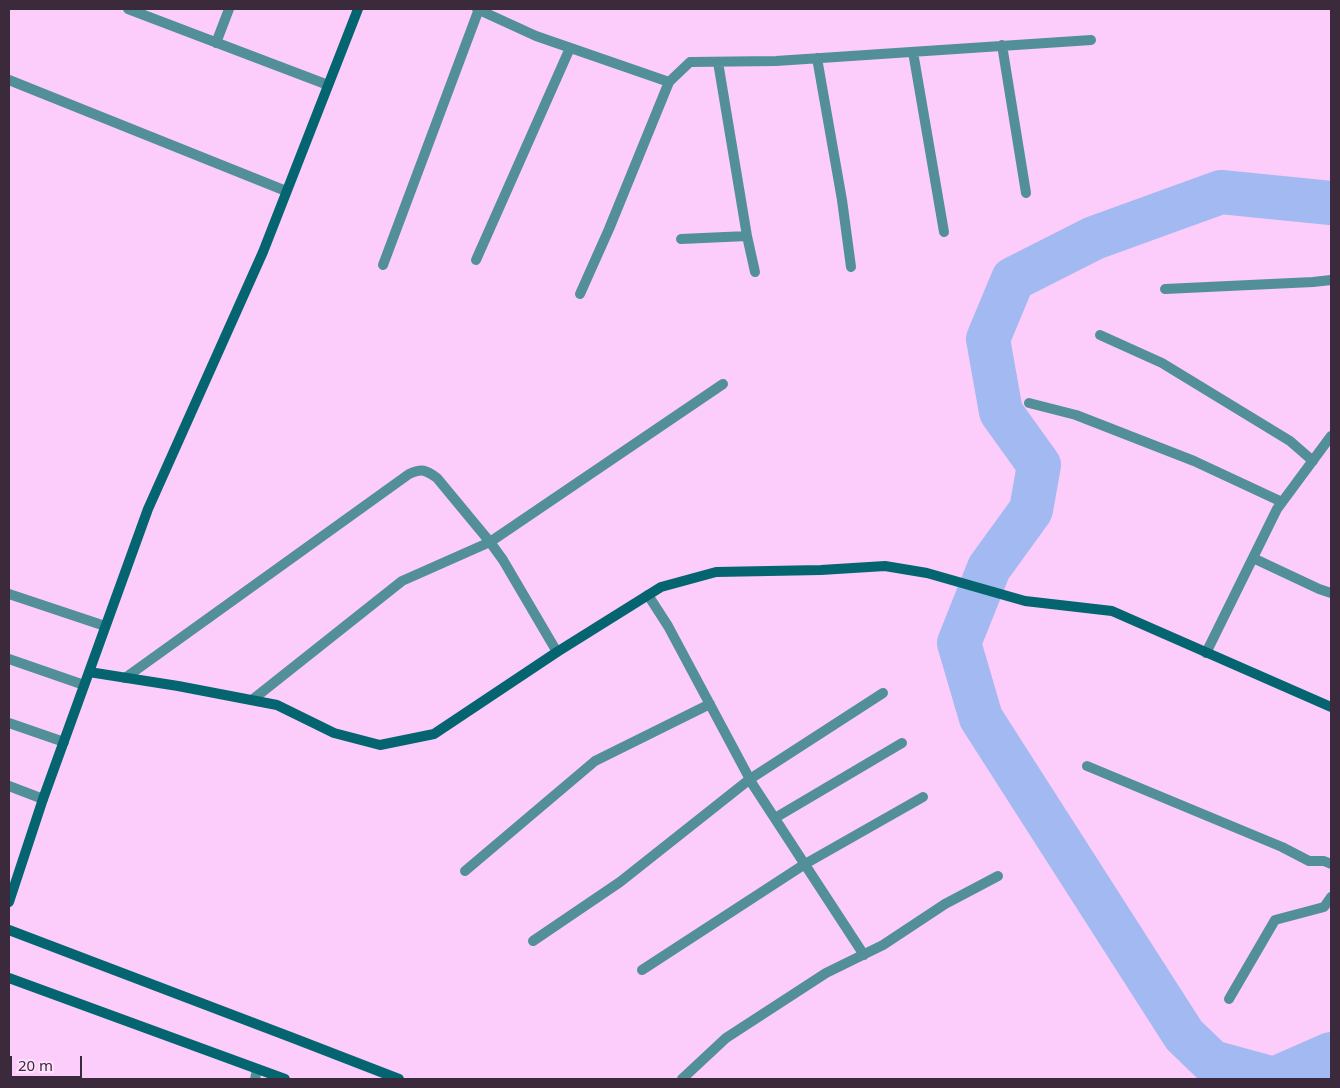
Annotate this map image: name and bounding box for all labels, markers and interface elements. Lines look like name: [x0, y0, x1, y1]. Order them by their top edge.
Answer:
scale bar: [12, 1046, 85, 1078]
text: 20 m: [18, 1055, 53, 1075]

